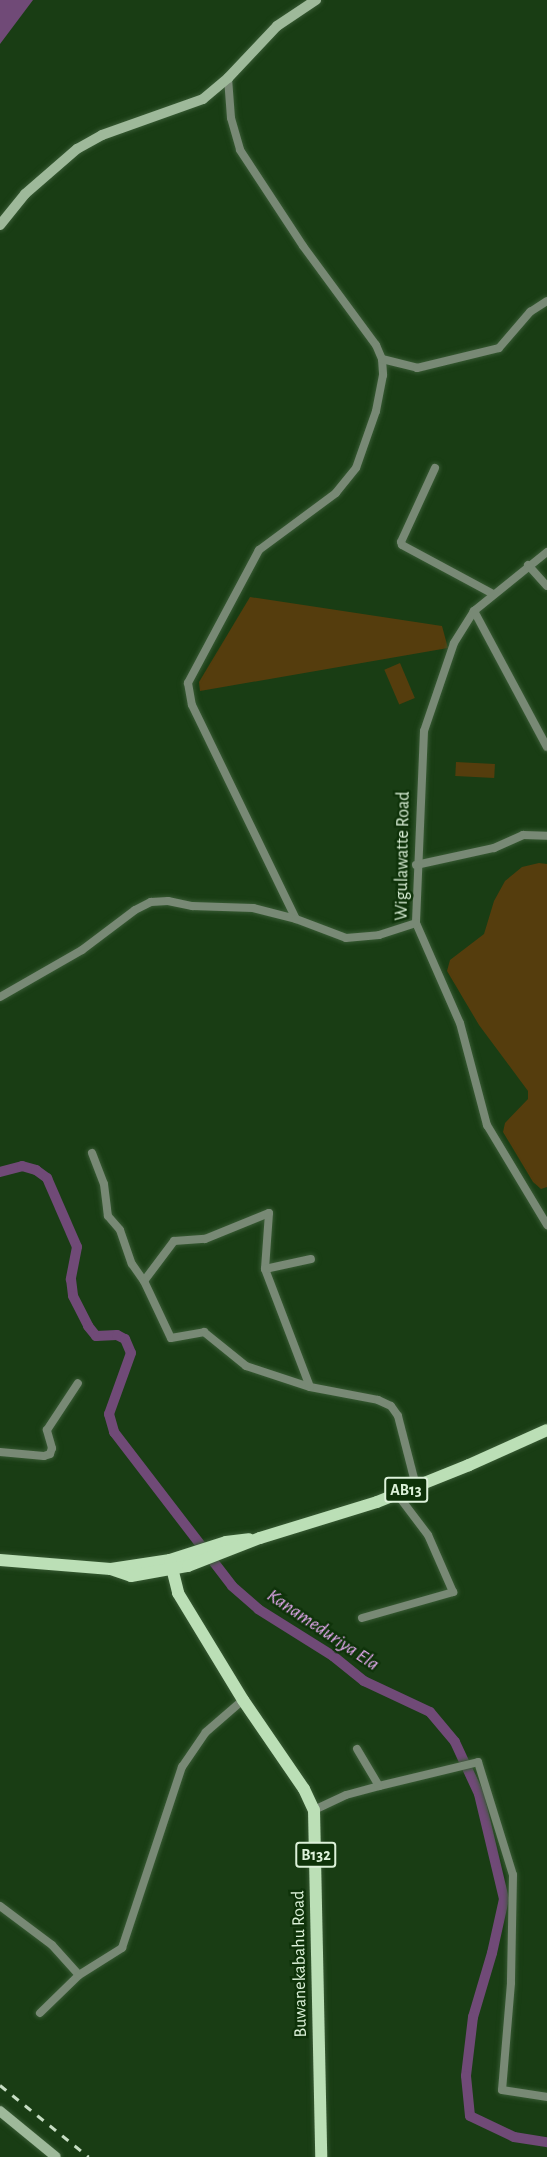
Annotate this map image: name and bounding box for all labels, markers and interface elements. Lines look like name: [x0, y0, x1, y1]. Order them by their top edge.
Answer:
street label: Wigulawatte Road: [391, 791, 415, 921]
road number: AB13: [384, 1477, 428, 1503]
water label: Kanameduriya Ela: [262, 1584, 384, 1676]
road number: B132: [295, 1842, 337, 1868]
street label: Buwanekabahu Road: [288, 1890, 312, 2038]

